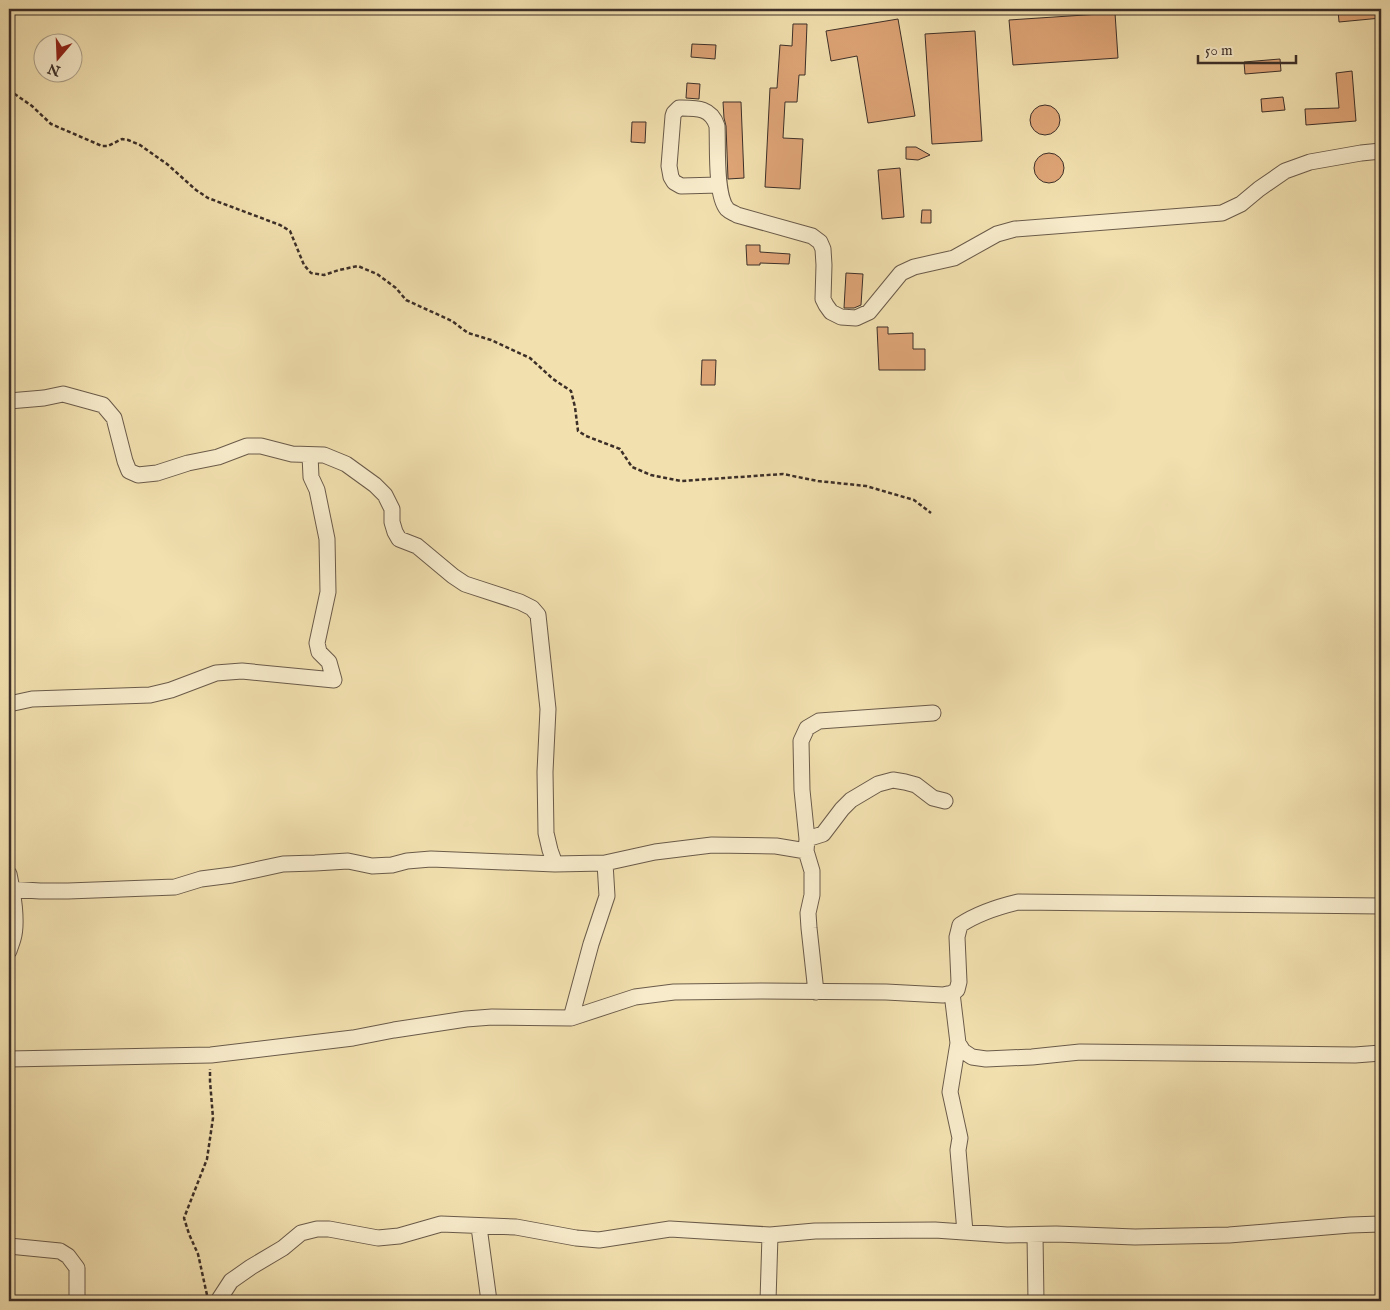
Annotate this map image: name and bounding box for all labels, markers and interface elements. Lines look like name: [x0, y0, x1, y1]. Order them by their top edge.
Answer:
north arrow: [32, 32, 82, 82]
scale bar: [1198, 32, 1295, 64]
text: 50 m: [1205, 41, 1233, 60]
text: N: [45, 59, 64, 80]

